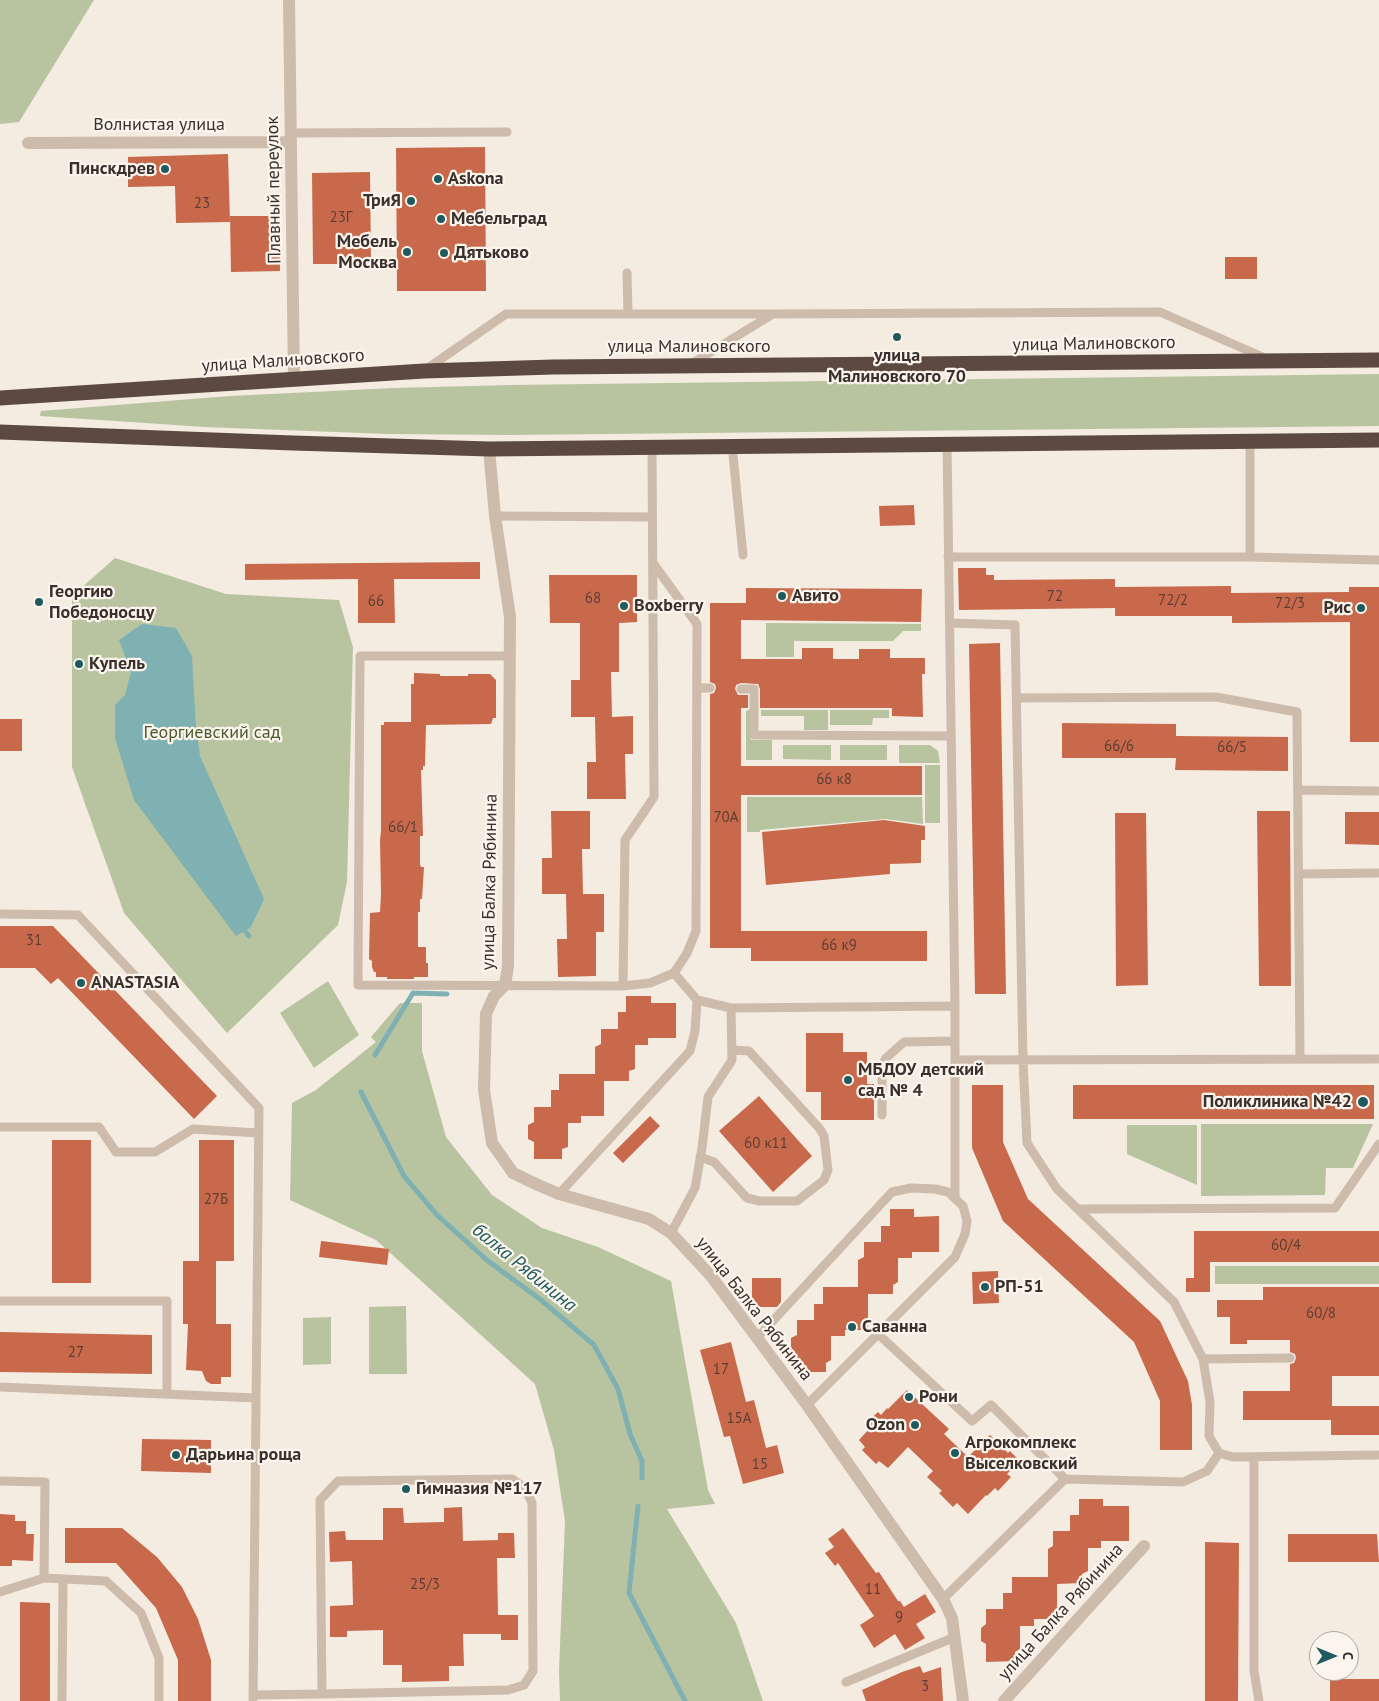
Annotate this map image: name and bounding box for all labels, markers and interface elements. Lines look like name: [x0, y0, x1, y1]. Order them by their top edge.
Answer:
street label: Волнистая улица: [93, 114, 225, 136]
street label: Плавный переулок: [262, 116, 286, 264]
place label: Пинскдрев: [69, 158, 155, 180]
marker: Пинскдрев: [159, 163, 171, 175]
place label: Askona: [448, 168, 504, 190]
marker: Askona: [432, 173, 444, 185]
place label: ТриЯ: [363, 190, 401, 212]
house number: 23: [194, 195, 210, 213]
marker: ТриЯ: [405, 195, 417, 207]
place label: Мебельград: [451, 208, 547, 230]
house number: 23Г: [330, 209, 352, 227]
marker: Мебельград: [435, 213, 447, 225]
place label: Мебель Москва: [337, 231, 397, 274]
place label: Дятьково: [454, 242, 529, 264]
marker: Мебель Москва: [401, 246, 413, 258]
marker: Дятьково: [438, 247, 450, 259]
marker: улица Малиновского 70: [891, 331, 903, 343]
street label: улица Малиновского: [1012, 332, 1176, 356]
street label: улица Малиновского: [607, 336, 771, 358]
street label: улица Малиновского: [201, 345, 365, 377]
place label: улица Малиновского 70: [828, 345, 966, 388]
place label: Георгию Победоносцу: [49, 581, 154, 624]
place label: Авито: [792, 585, 839, 607]
house number: 72: [1047, 588, 1063, 606]
house number: 68: [585, 590, 601, 608]
marker: Авито: [776, 590, 788, 602]
house number: 72/2: [1158, 592, 1188, 610]
house number: 66: [368, 593, 384, 611]
place label: Boxberry: [634, 595, 703, 617]
house number: 72/3: [1275, 595, 1305, 613]
marker: Георгию Победоносцу: [33, 596, 45, 608]
place label: Рис: [1324, 597, 1351, 619]
marker: Boxberry: [618, 600, 630, 612]
marker: Рис: [1355, 602, 1367, 614]
place label: Купель: [89, 653, 145, 675]
marker: Купель: [73, 658, 85, 670]
park label: Георгиевский сад: [144, 722, 280, 744]
house number: 66/6: [1104, 738, 1134, 756]
house number: 66/5: [1217, 739, 1247, 757]
house number: 66 к8: [816, 771, 852, 789]
street label: улица Балка Рябинина: [478, 793, 502, 971]
house number: 70А: [713, 809, 739, 827]
house number: 66/1: [388, 819, 418, 837]
house number: 31: [26, 932, 42, 950]
house number: 66 к9: [821, 937, 857, 955]
place label: ANASTASIA: [91, 972, 179, 994]
marker: ANASTASIA: [75, 977, 87, 989]
place label: МБДОУ детский сад № 4: [858, 1059, 984, 1102]
marker: МБДОУ детский сад № 4: [842, 1074, 854, 1086]
place label: Поликлиника №42: [1203, 1091, 1352, 1113]
marker: Поликлиника №42: [1356, 1095, 1370, 1109]
house number: 60 к11: [744, 1135, 788, 1153]
house number: 27Б: [204, 1191, 228, 1209]
water label: балка Рябинина: [467, 1219, 581, 1317]
street label: улица Балка Рябинина: [691, 1233, 817, 1385]
house number: 60/4: [1271, 1237, 1301, 1255]
place label: РП-51: [995, 1276, 1044, 1298]
marker: РП-51: [979, 1281, 991, 1293]
house number: 60/8: [1306, 1305, 1336, 1323]
place label: Саванна: [862, 1316, 927, 1338]
marker: Саванна: [846, 1321, 858, 1333]
house number: 27: [68, 1344, 84, 1362]
house number: 17: [713, 1361, 729, 1379]
place label: Рони: [919, 1386, 958, 1408]
marker: Рони: [903, 1391, 915, 1403]
house number: 15А: [726, 1410, 752, 1428]
place label: Ozon: [866, 1414, 905, 1436]
marker: Ozon: [909, 1419, 921, 1431]
place label: Агрокомплекс Выселковский: [965, 1432, 1078, 1475]
place label: Дарьина роща: [186, 1444, 301, 1466]
marker: Агрокомплекс Выселковский: [949, 1447, 961, 1459]
marker: Дарьина роща: [170, 1449, 182, 1461]
house number: 15: [752, 1456, 768, 1474]
place label: Гимназия №117: [416, 1478, 543, 1500]
marker: Гимназия №117: [400, 1483, 412, 1495]
street label: улица Балка Рябинина: [994, 1539, 1128, 1685]
house number: 25/3: [410, 1576, 440, 1594]
house number: 11: [865, 1581, 881, 1599]
house number: 9: [895, 1609, 903, 1627]
north arrow: [1309, 1631, 1359, 1681]
text: С: [1339, 1652, 1357, 1660]
house number: 3: [921, 1678, 929, 1696]

